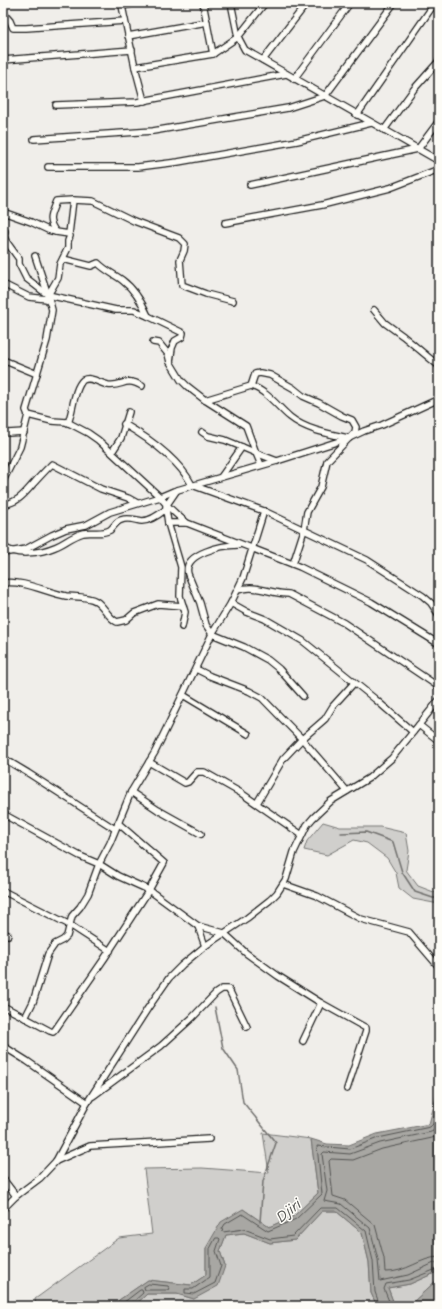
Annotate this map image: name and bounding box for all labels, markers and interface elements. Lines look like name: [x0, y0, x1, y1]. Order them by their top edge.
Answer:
water label: Djiri: [271, 1193, 306, 1227]

